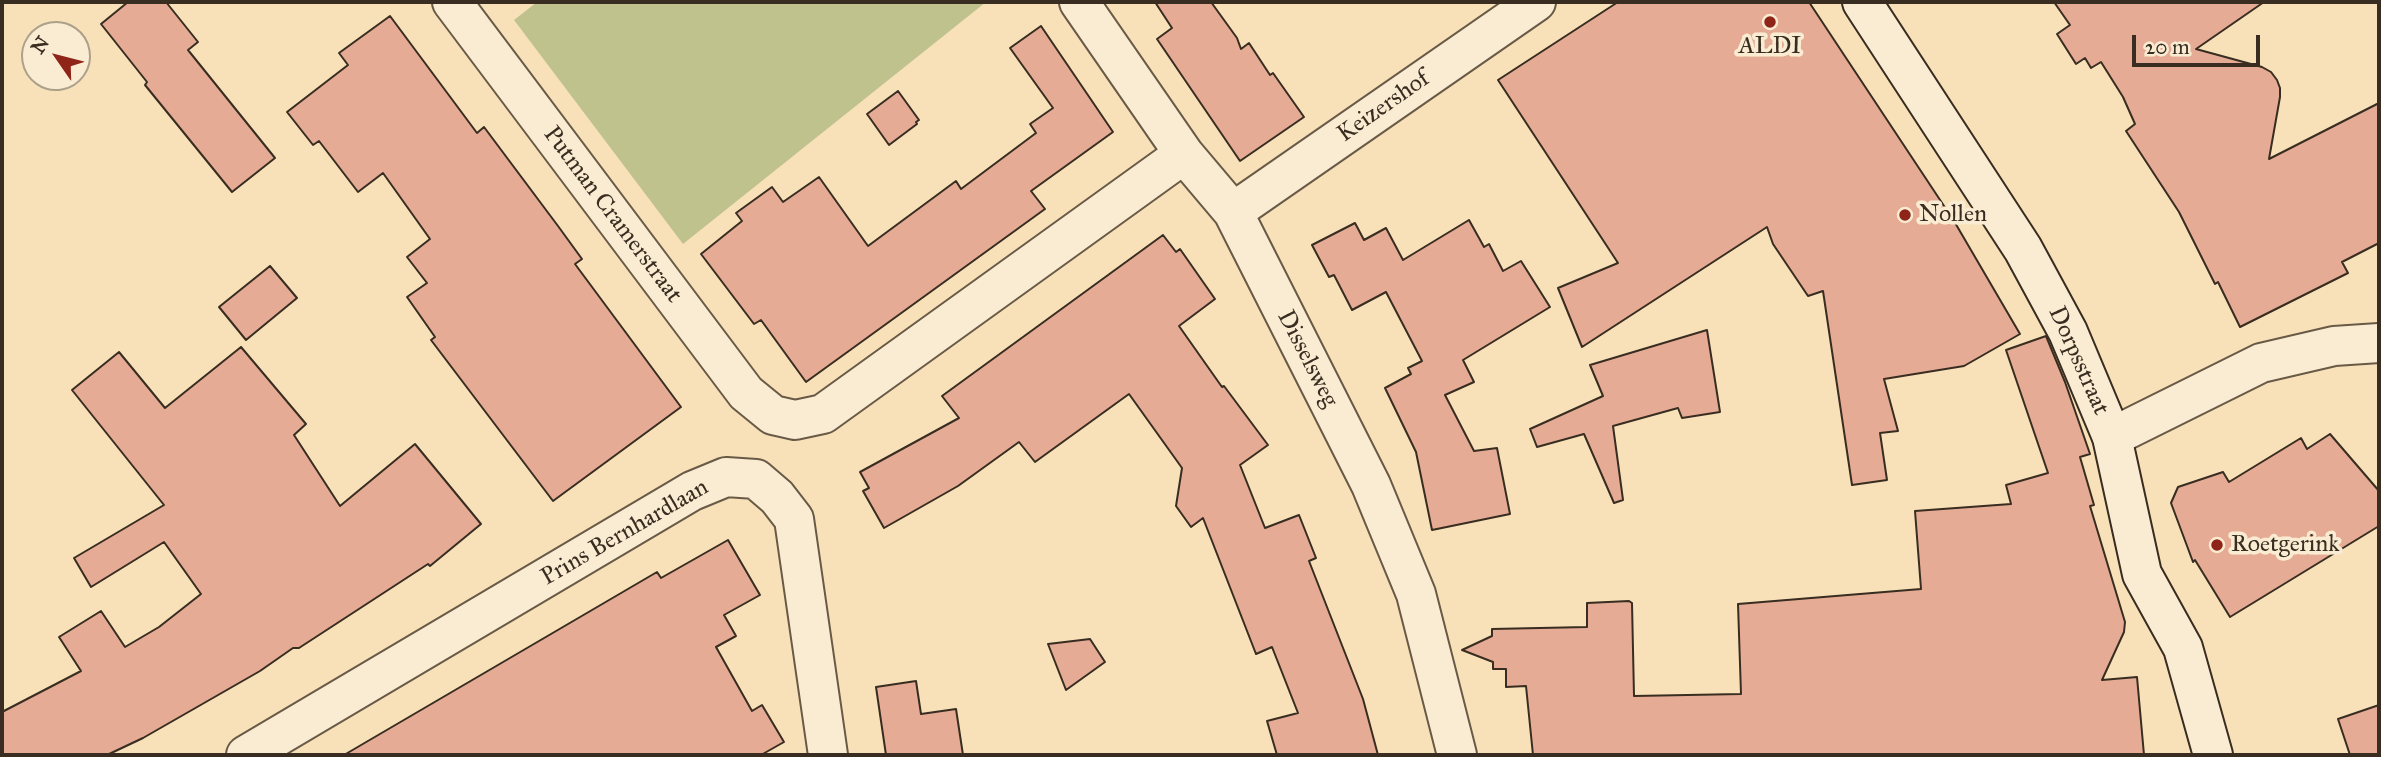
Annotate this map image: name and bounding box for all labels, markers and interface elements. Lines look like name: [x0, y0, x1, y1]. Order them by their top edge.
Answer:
marker: ALDI: [1762, 14, 1778, 30]
north arrow: [21, 21, 91, 91]
scale bar: [2136, 21, 2264, 65]
text: N: [26, 32, 54, 58]
place label: ALDI: [1739, 33, 1801, 61]
text: 20 m: [2145, 34, 2190, 60]
street label: Keizershof: [1332, 65, 1436, 149]
street label: Putman Cramerstraat: [536, 121, 688, 309]
place label: Nollen: [1919, 201, 1987, 229]
marker: Nollen: [1897, 207, 1913, 223]
street label: Dorpsstraat: [2041, 302, 2115, 420]
street label: Disselsweg: [1270, 306, 1344, 412]
street label: Prins Bernhardlaan: [536, 473, 714, 593]
place label: Roetgerink: [2231, 531, 2339, 559]
marker: Roetgerink: [2209, 537, 2225, 553]

